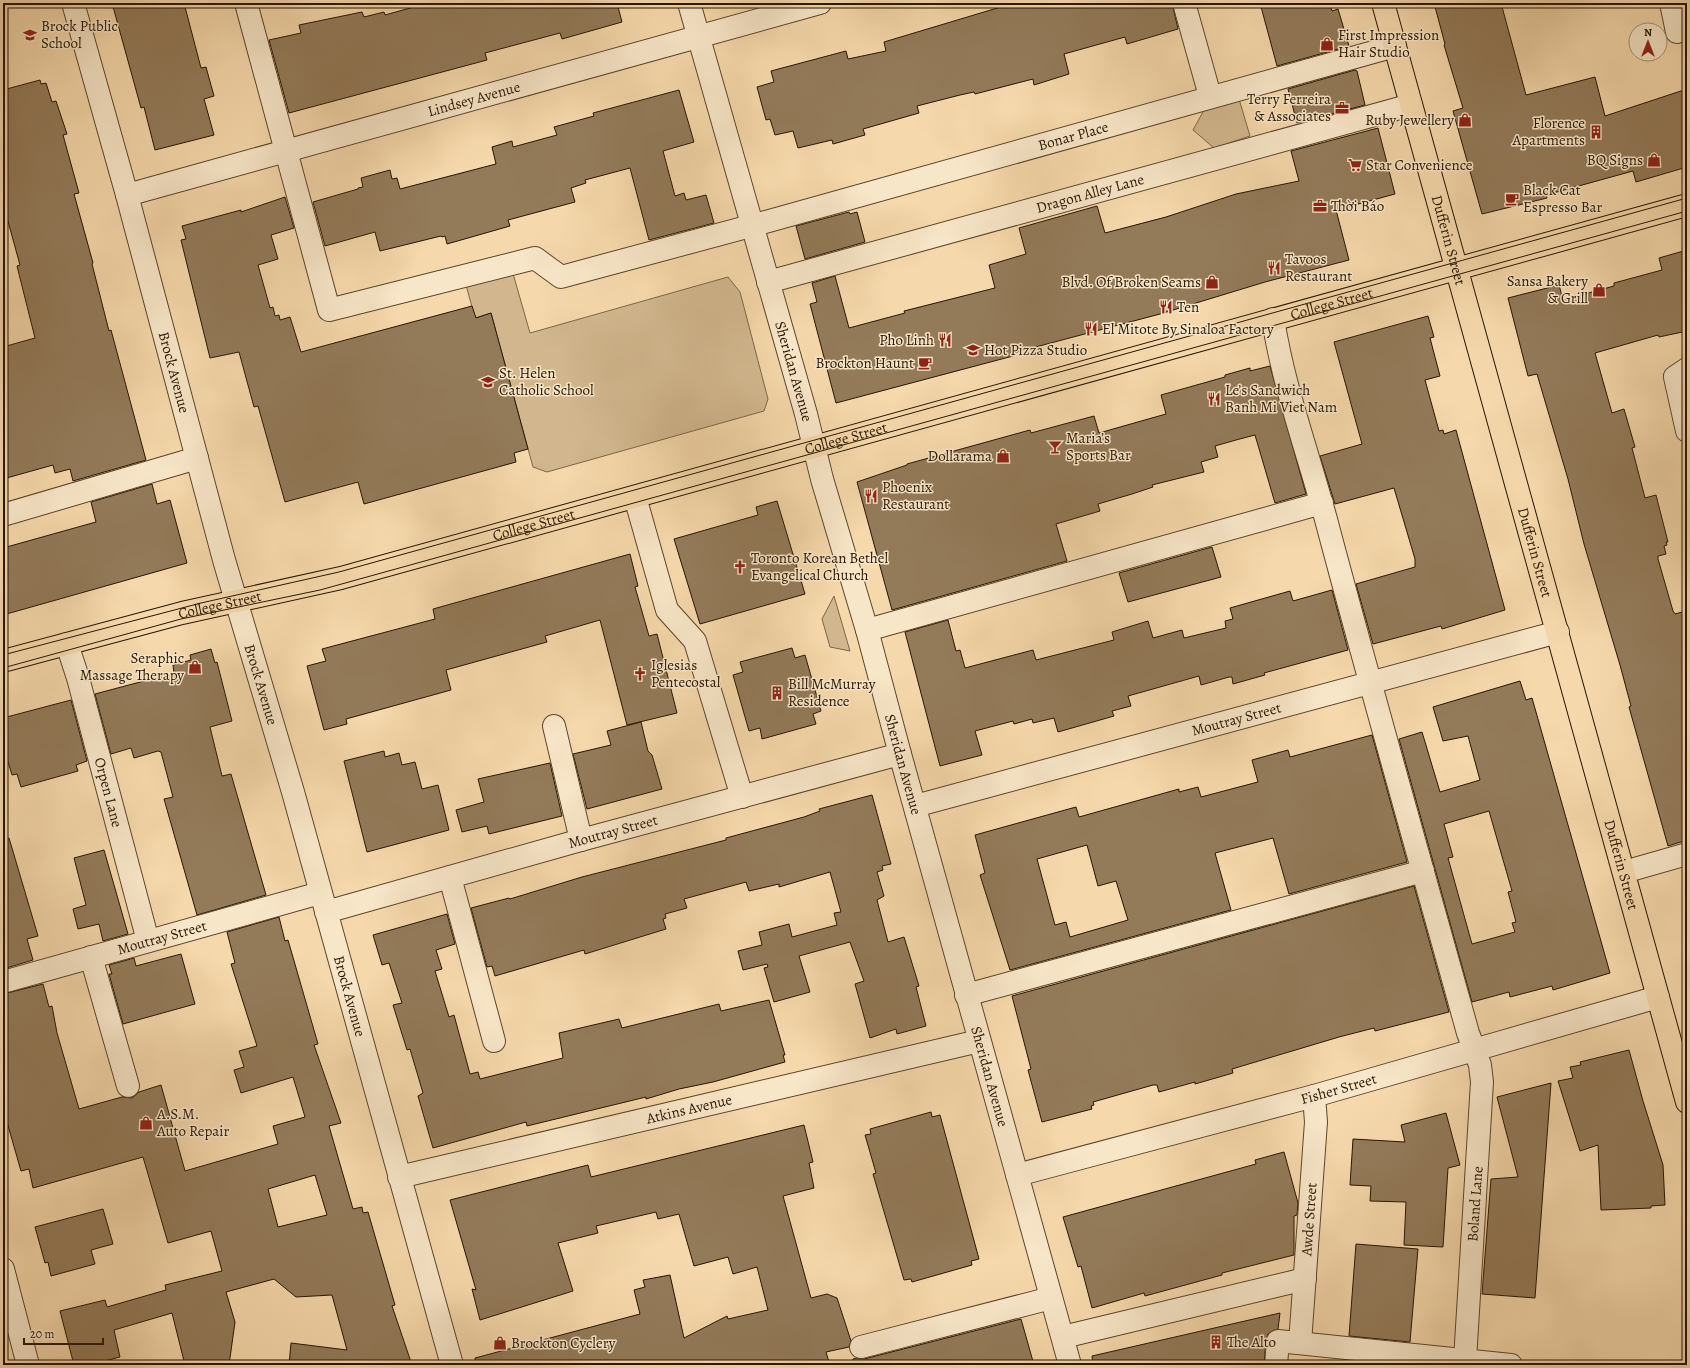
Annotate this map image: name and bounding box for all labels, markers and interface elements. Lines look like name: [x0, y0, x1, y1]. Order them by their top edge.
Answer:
place label: Brock Public School: [41, 16, 118, 53]
north arrow: [1628, 22, 1668, 62]
place label: First Impression Hair Studio: [1338, 25, 1439, 62]
text: N: [1644, 25, 1652, 40]
school or university icon: Brock Public School: [22, 27, 38, 43]
shop icon: First Impression Hair Studio: [1319, 36, 1335, 52]
street label: Lindsey Avenue: [425, 76, 523, 121]
place label: Terry Ferreira & Associates: [1247, 89, 1331, 126]
office icon: Terry Ferreira & Associates: [1334, 100, 1350, 116]
place label: Ruby Jewellery: [1365, 110, 1454, 130]
shop icon: Ruby Jewellery: [1457, 112, 1473, 128]
place label: Florence Apartments: [1512, 113, 1585, 150]
street label: Bonar Place: [1036, 117, 1111, 155]
building icon: Florence Apartments: [1588, 124, 1604, 140]
place label: BQ Signs: [1587, 150, 1643, 170]
shop icon: BQ Signs: [1646, 152, 1662, 168]
place label: Star Convenience: [1366, 155, 1473, 175]
supermarket icon: Star Convenience: [1347, 157, 1363, 173]
street label: Dragon Alley Lane: [1034, 169, 1147, 218]
place label: Black Cat Espresso Bar: [1523, 180, 1603, 217]
cafe icon: Black Cat Espresso Bar: [1504, 191, 1520, 207]
street label: Dufferin Street: [1427, 193, 1471, 288]
place label: Thời Báo: [1331, 196, 1384, 216]
office icon: Thời Báo: [1312, 198, 1328, 214]
place label: Tavoos Restaurant: [1285, 249, 1352, 286]
restaurant icon: Tavoos Restaurant: [1266, 260, 1282, 276]
place label: Sansa Bakery & Grill: [1507, 271, 1588, 308]
place label: Blvd. Of Broken Seams: [1062, 272, 1201, 292]
shop icon: Blvd. Of Broken Seams: [1204, 274, 1220, 290]
shop icon: Sansa Bakery & Grill: [1591, 282, 1607, 298]
street label: College Street: [1288, 283, 1375, 324]
place label: Ten: [1177, 297, 1199, 317]
restaurant icon: Ten: [1158, 299, 1174, 315]
street label: Sheridan Avenue: [770, 319, 818, 424]
place label: El Mitote By Sinaloa Factory: [1102, 319, 1274, 339]
restaurant icon: El Mitote By Sinaloa Factory: [1083, 321, 1099, 337]
street label: Brock Avenue: [154, 329, 195, 416]
place label: Pho Linh: [879, 330, 934, 350]
restaurant icon: Pho Linh: [937, 332, 953, 348]
place label: Hot Pizza Studio: [984, 340, 1087, 360]
school or university icon: Hot Pizza Studio: [965, 342, 981, 358]
place label: Brockton Haunt: [815, 353, 914, 373]
cafe icon: Brockton Haunt: [917, 355, 933, 371]
place label: St. Helen Catholic School: [499, 363, 594, 400]
school or university icon: St. Helen Catholic School: [480, 374, 496, 390]
place label: Le’s Sandwich Banh Mi Viet Nam: [1225, 380, 1338, 417]
restaurant icon: Le’s Sandwich Banh Mi Viet Nam: [1206, 391, 1222, 407]
street label: College Street: [802, 417, 889, 459]
place label: Maria’s Sports Bar: [1066, 428, 1131, 465]
bar icon: Maria’s Sports Bar: [1047, 439, 1063, 455]
place label: Dollarama: [928, 446, 992, 466]
shop icon: Dollarama: [995, 448, 1011, 464]
place label: Phoenix Restaurant: [882, 477, 949, 514]
restaurant icon: Phoenix Restaurant: [863, 488, 879, 504]
street label: College Street: [490, 504, 577, 546]
street label: Dufferin Street: [1513, 505, 1557, 600]
place label: Toronto Korean Bethel Evangelical Church: [751, 548, 889, 585]
church icon: Toronto Korean Bethel Evangelical Church: [732, 559, 748, 575]
street label: College Street: [176, 586, 263, 624]
street label: Brock Avenue: [240, 642, 283, 728]
place label: Seraphic Massage Therapy: [80, 648, 184, 685]
place label: Iglesias Pentecostal: [651, 655, 721, 692]
shop icon: Seraphic Massage Therapy: [187, 659, 203, 675]
church icon: Iglesias Pentecostal: [632, 666, 648, 682]
place label: Bill McMurray Residence: [788, 674, 876, 711]
building icon: Bill McMurray Residence: [769, 685, 785, 701]
street label: Moutray Street: [1189, 697, 1283, 741]
street label: Sheridan Avenue: [880, 712, 926, 817]
street label: Orpen Lane: [90, 755, 127, 830]
street label: Moutray Street: [566, 810, 660, 853]
street label: Dufferin Street: [1599, 817, 1643, 912]
street label: Moutray Street: [115, 915, 209, 959]
street label: Brock Avenue: [329, 953, 371, 1039]
street label: Sheridan Avenue: [966, 1024, 1013, 1129]
street label: Fisher Street: [1299, 1068, 1379, 1109]
street label: Atkins Avenue: [643, 1089, 734, 1129]
place label: A.S.M. Auto Repair: [156, 1104, 230, 1141]
shop icon: A.S.M. Auto Repair: [138, 1115, 154, 1131]
street label: Boland Lane: [1462, 1165, 1488, 1242]
street label: Awde Street: [1296, 1182, 1322, 1258]
scale bar: [24, 1320, 103, 1346]
text: 20 m: [30, 1326, 54, 1342]
place label: The Alto: [1227, 1332, 1276, 1352]
place label: Brockton Cyclery: [511, 1333, 616, 1353]
building icon: The Alto: [1208, 1334, 1224, 1350]
shop icon: Brockton Cyclery: [492, 1335, 508, 1351]

